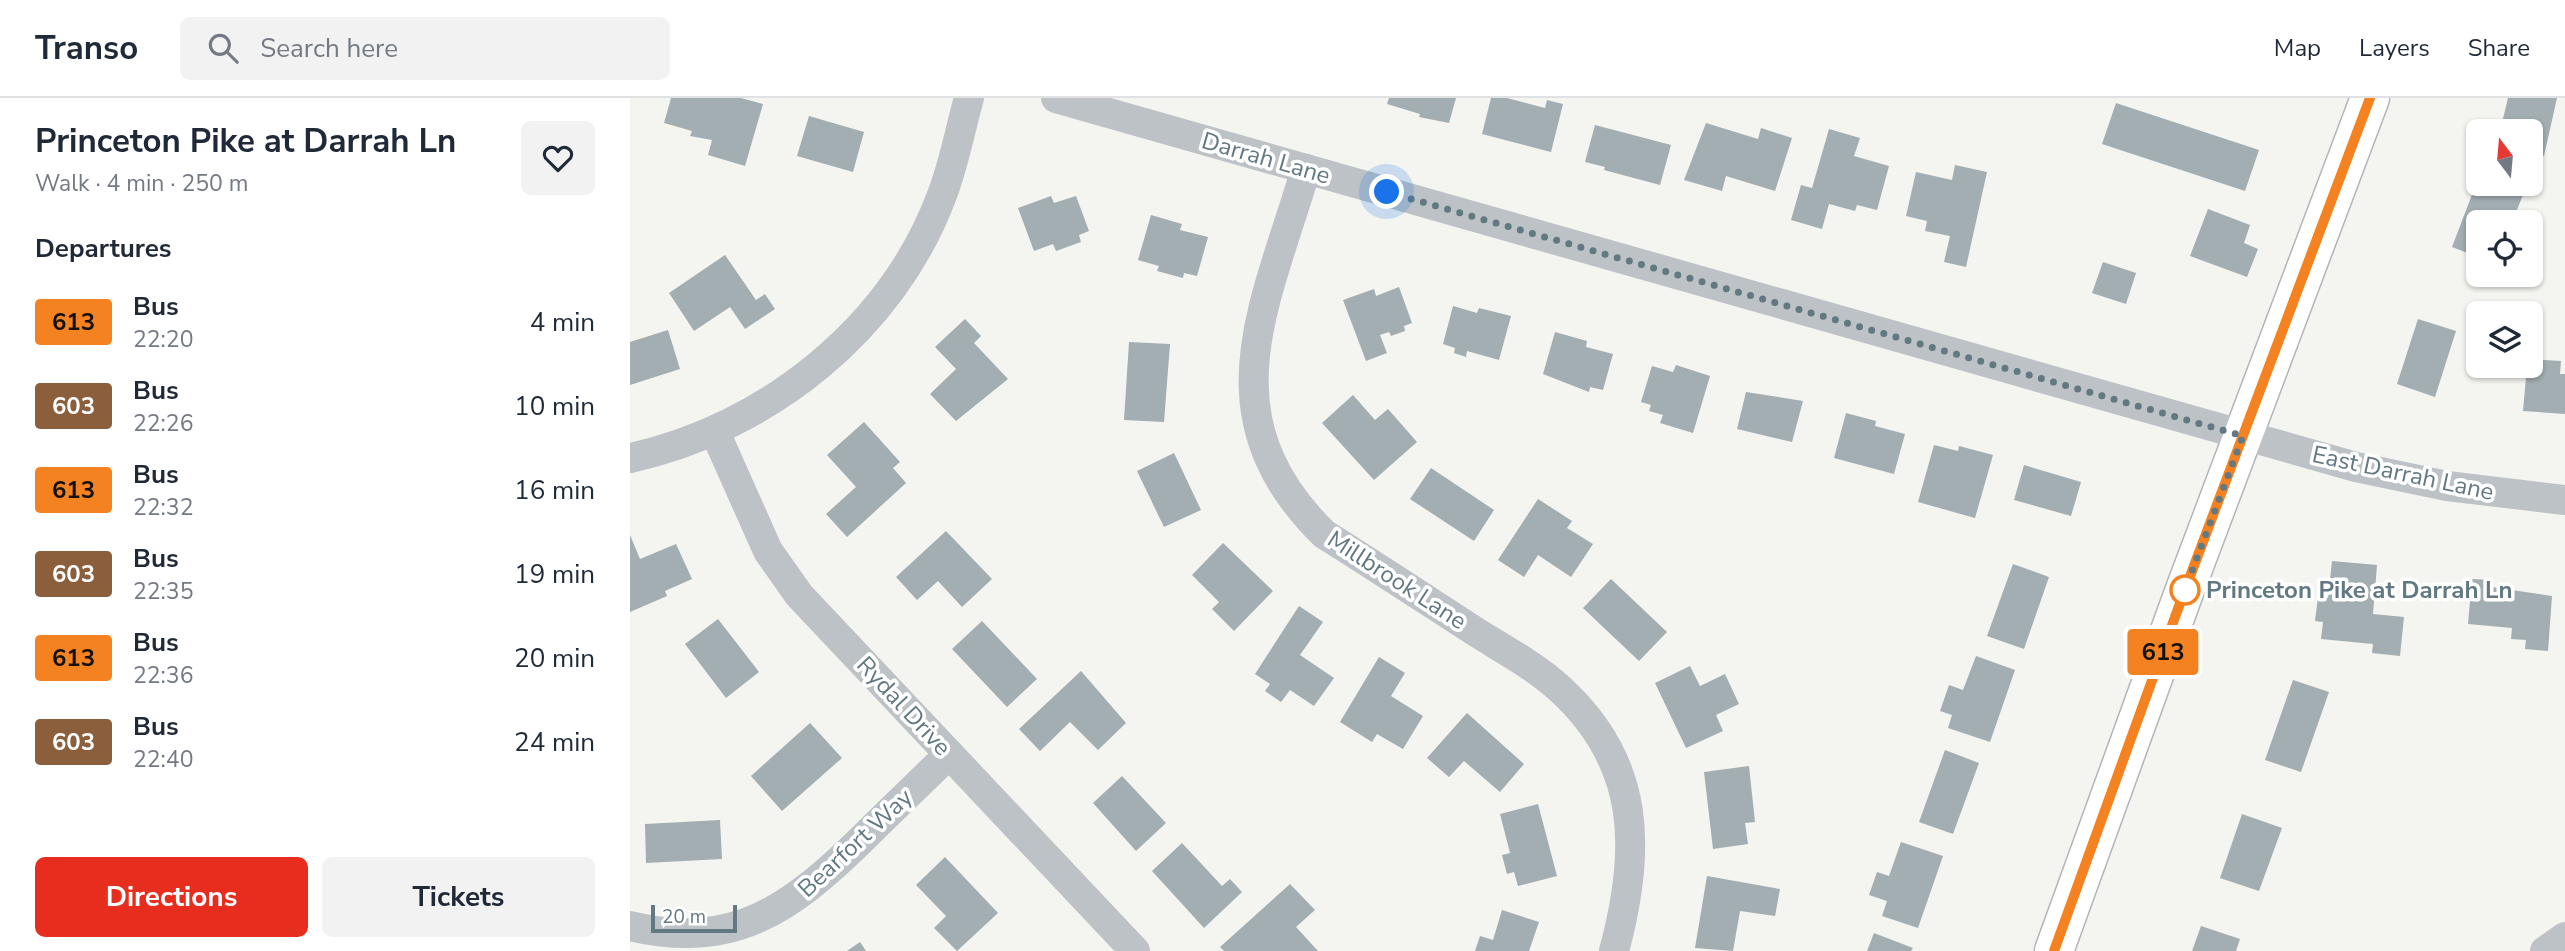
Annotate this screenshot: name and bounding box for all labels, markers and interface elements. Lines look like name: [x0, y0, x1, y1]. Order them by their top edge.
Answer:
search box: [180, 17, 670, 80]
text: Transo: [35, 26, 138, 71]
icon: search: [204, 29, 242, 67]
text: Search here: [260, 31, 398, 66]
text: Map: [2274, 32, 2321, 64]
text: Layers: [2359, 32, 2430, 64]
text: Share: [2468, 32, 2530, 64]
text: Princeton Pike at Darrah Ln: [35, 119, 456, 164]
north arrow: [2466, 119, 2543, 196]
map controls: [2466, 119, 2543, 378]
button: heart: [521, 121, 595, 195]
street label: Darrah Lane: [1198, 124, 1334, 192]
text: Walk · 4 min · 250 m: [35, 168, 248, 199]
your location: [1369, 174, 1404, 209]
button: locate: [2466, 210, 2543, 287]
text: Departures: [35, 231, 171, 266]
text: Bus: [133, 289, 179, 324]
button: layers: [2466, 301, 2543, 378]
text: 4 min: [530, 305, 595, 340]
text: 613: [52, 306, 95, 338]
text: 22:20: [133, 324, 193, 355]
text: Bus: [133, 373, 179, 408]
text: 10 min: [514, 389, 595, 424]
text: 603: [52, 390, 95, 422]
text: 22:26: [133, 408, 193, 439]
street label: East Darrah Lane: [2309, 438, 2497, 508]
text: Bus: [133, 457, 179, 492]
text: 16 min: [514, 473, 595, 508]
text: 613: [52, 474, 95, 506]
text: 22:32: [133, 492, 193, 523]
street label: Millbrook Lane: [1321, 523, 1473, 637]
text: Bus: [133, 541, 179, 576]
text: 19 min: [514, 557, 595, 592]
text: 603: [52, 558, 95, 590]
place label: Princeton Pike at Darrah Ln: [2206, 574, 2512, 606]
marker: Princeton Pike at Darrah Ln: [2170, 575, 2200, 605]
text: 22:35: [133, 576, 193, 607]
text: Bus: [133, 625, 179, 660]
line badge: 613: [2123, 629, 2203, 675]
text: 613: [2141, 636, 2185, 668]
text: 20 min: [514, 641, 595, 676]
text: 613: [52, 642, 95, 674]
street label: Rydal Drive: [850, 649, 958, 763]
text: 22:36: [133, 660, 193, 691]
text: Bus: [133, 709, 179, 744]
text: 24 min: [514, 725, 595, 760]
text: 603: [52, 726, 95, 758]
text: 22:40: [133, 744, 193, 775]
street label: Bearfort Way: [791, 781, 920, 904]
button: Directions: [35, 857, 308, 937]
button: Tickets: [322, 857, 595, 937]
scale bar: [651, 902, 737, 934]
text: 20 m: [662, 904, 706, 930]

